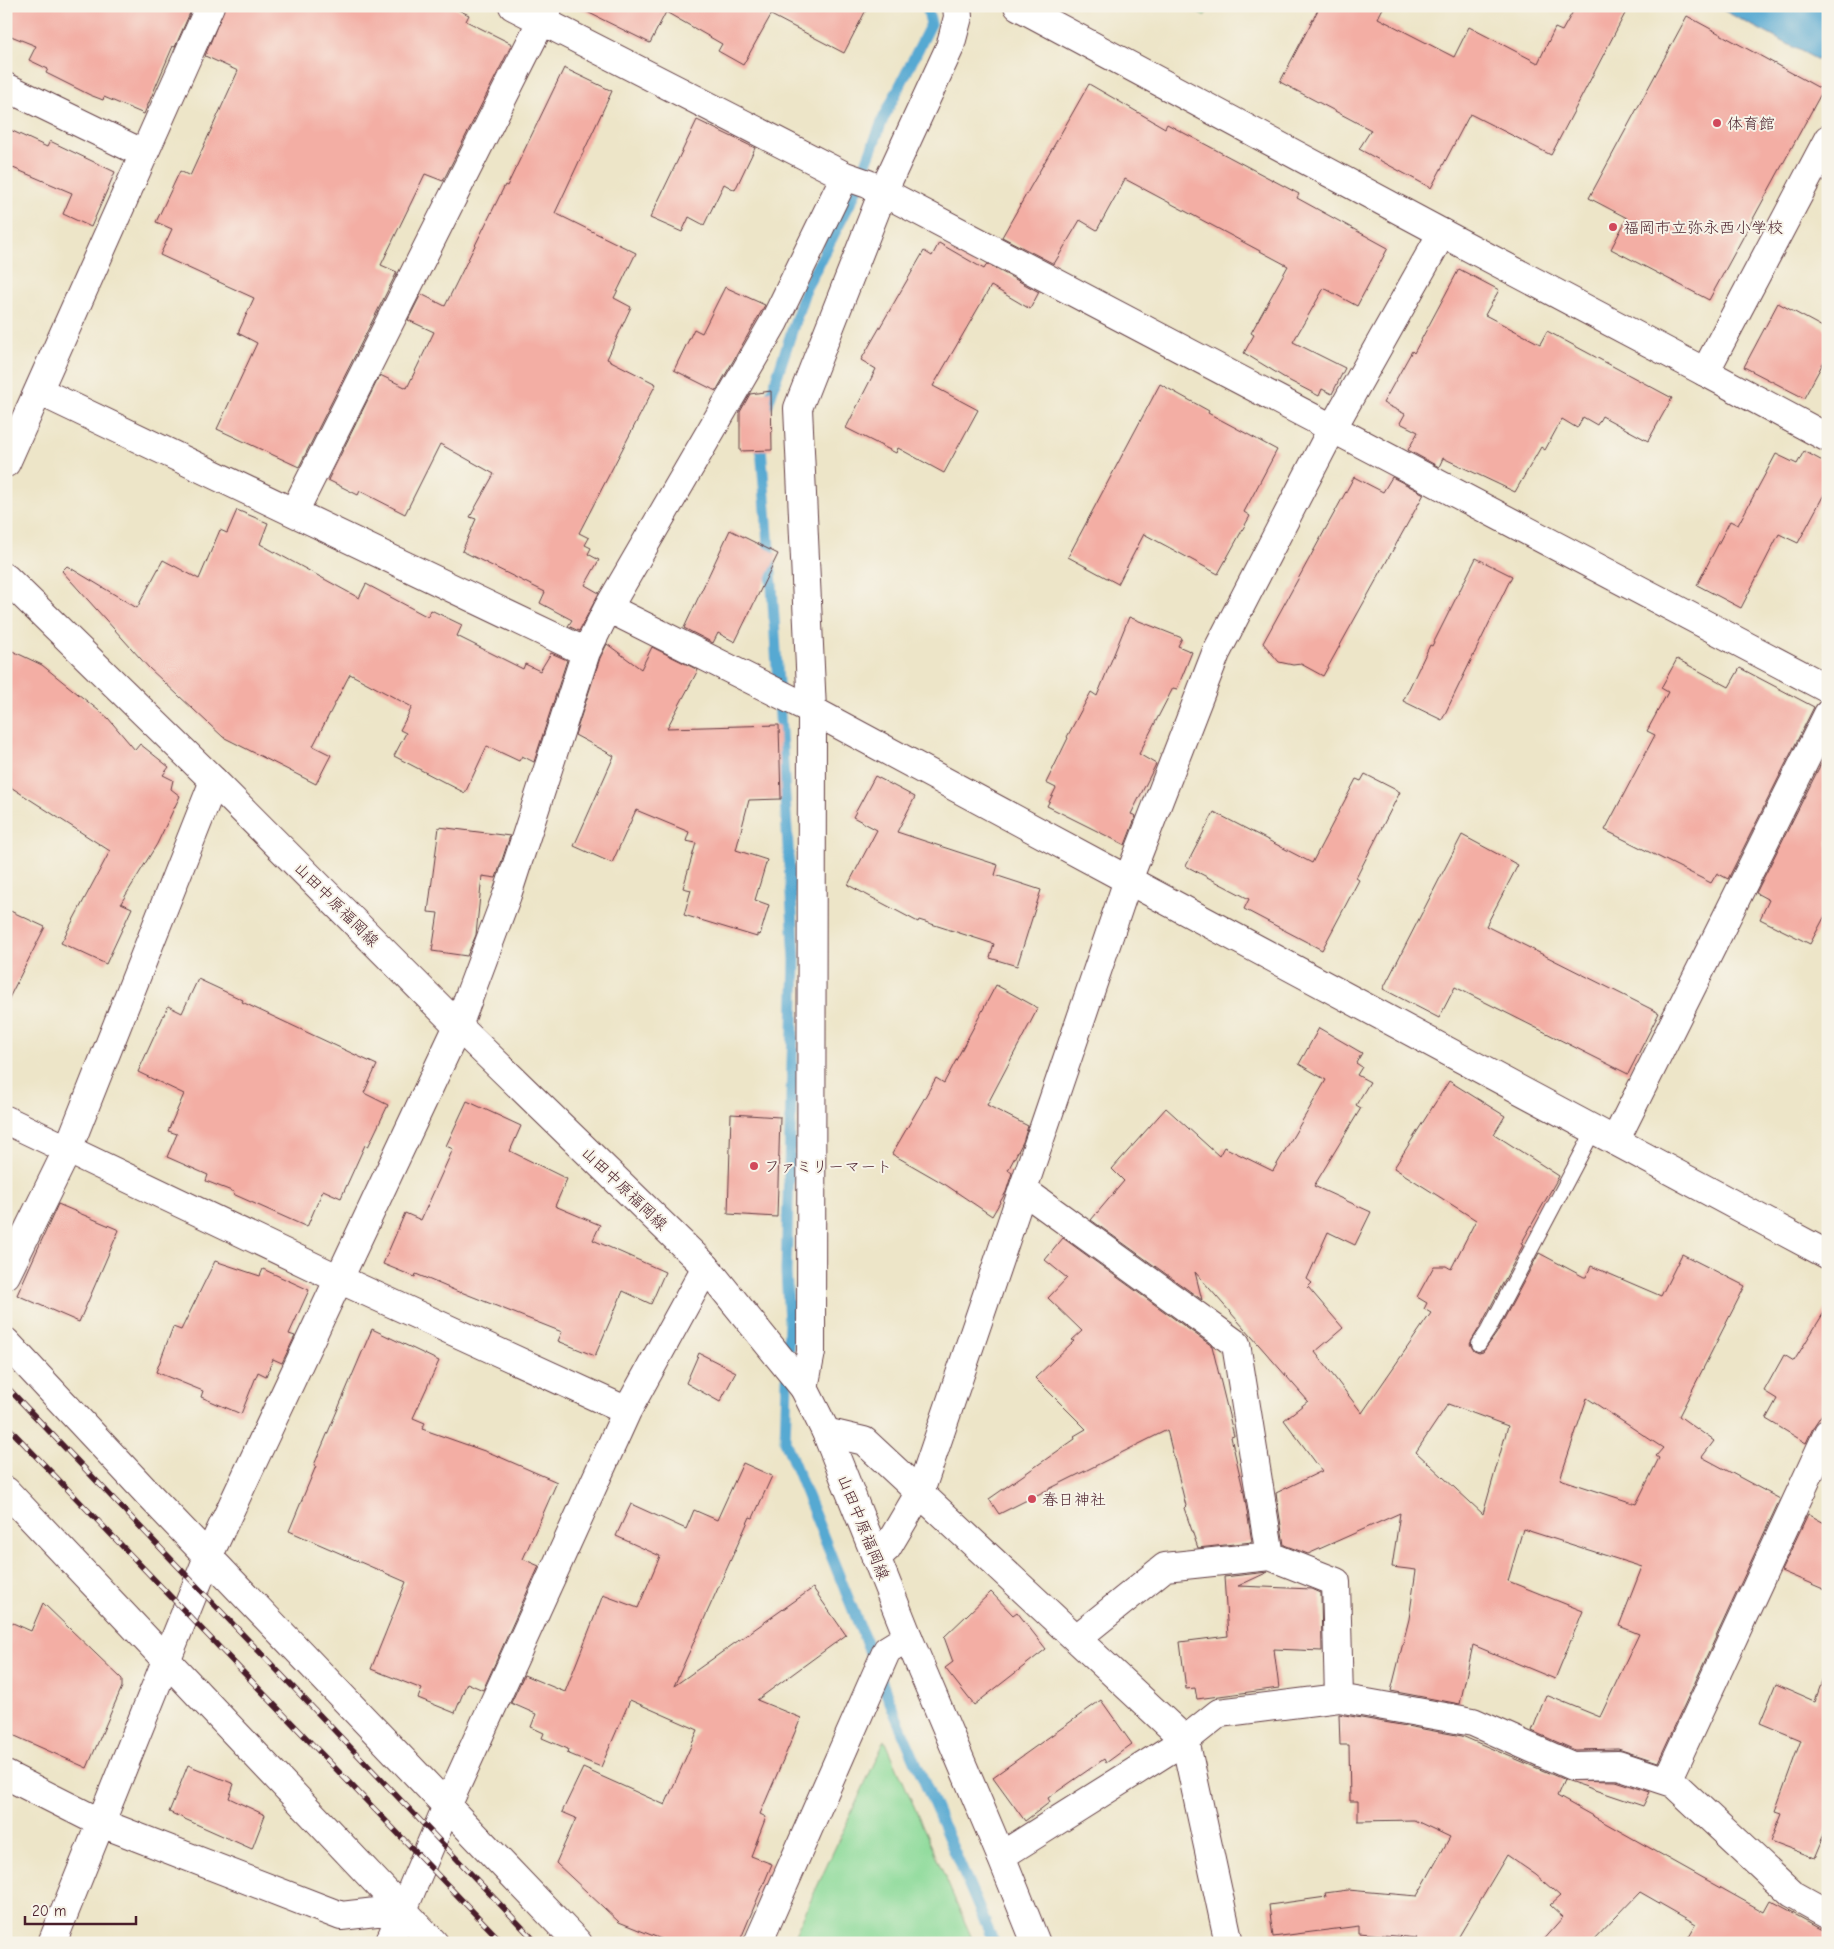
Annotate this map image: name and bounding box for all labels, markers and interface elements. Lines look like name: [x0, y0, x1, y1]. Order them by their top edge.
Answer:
place label: 体育館: [1727, 115, 1775, 133]
marker: 体育館: [1711, 117, 1723, 129]
place label: 福岡市立弥永西小学校: [1623, 219, 1783, 237]
marker: 福岡市立弥永西小学校: [1607, 221, 1619, 233]
street label: 山田中原福岡線: [290, 859, 382, 951]
street label: 山田中原福岡線: [578, 1143, 671, 1234]
place label: ファミリーマート: [764, 1158, 892, 1176]
marker: ファミリーマート: [748, 1160, 760, 1172]
street label: 山田中原福岡線: [834, 1472, 892, 1583]
place label: 春日神社: [1042, 1491, 1106, 1509]
marker: 春日神社: [1026, 1493, 1038, 1505]
scale bar: [25, 1894, 136, 1926]
text: 20 m: [32, 1902, 66, 1920]

